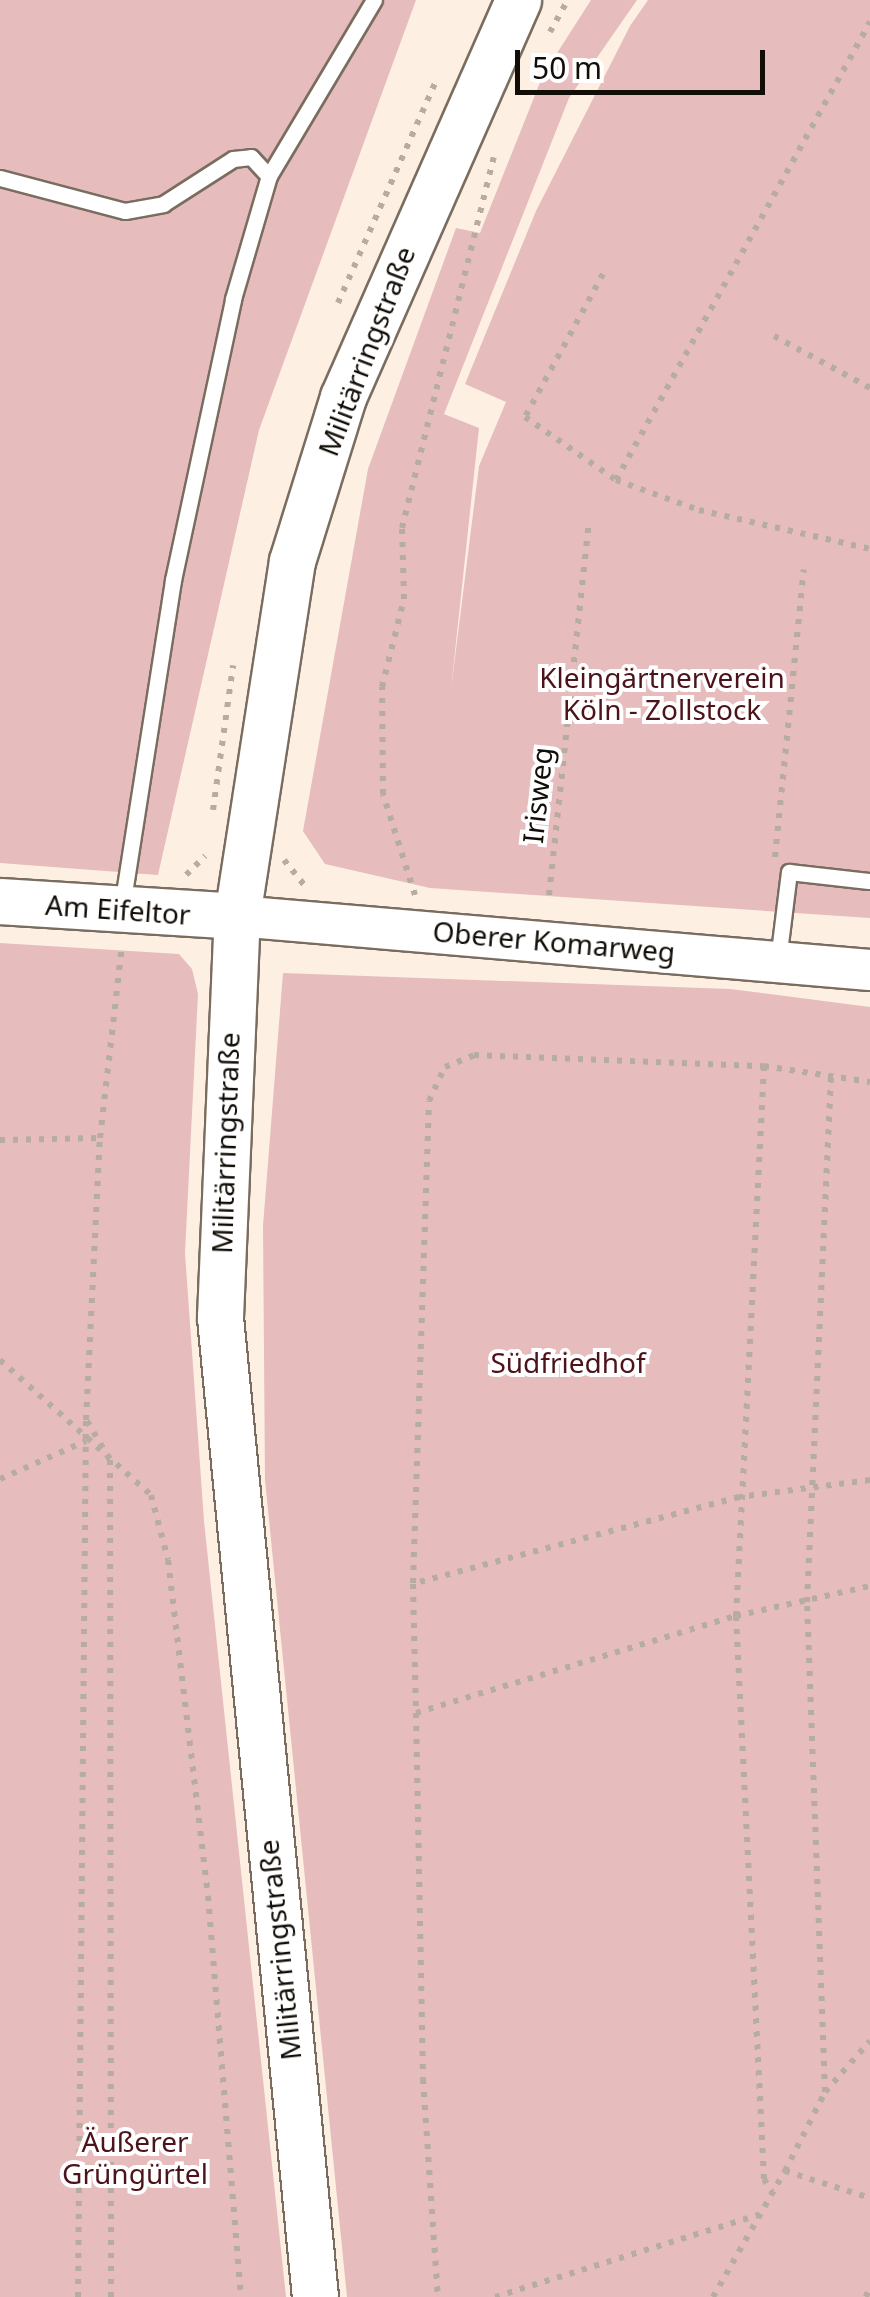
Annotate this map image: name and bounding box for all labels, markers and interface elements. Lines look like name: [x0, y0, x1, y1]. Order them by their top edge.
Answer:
scale bar: [520, 30, 770, 92]
text: 50 m: [532, 47, 602, 88]
street label: Militärringstraße: [311, 242, 421, 460]
park label: Kleingärtnerverein Köln - Zollstock: [539, 660, 785, 726]
street label: Irisweg: [515, 745, 559, 845]
street label: Am Eifeltor: [44, 887, 192, 931]
street label: Oberer Komarweg: [431, 914, 677, 968]
street label: Militärringstraße: [204, 1032, 246, 1254]
park label: Südfriedhof: [490, 1345, 646, 1379]
street label: Militärringstraße: [251, 1838, 307, 2062]
park label: Äußerer Grüngürtel: [62, 2124, 208, 2190]

